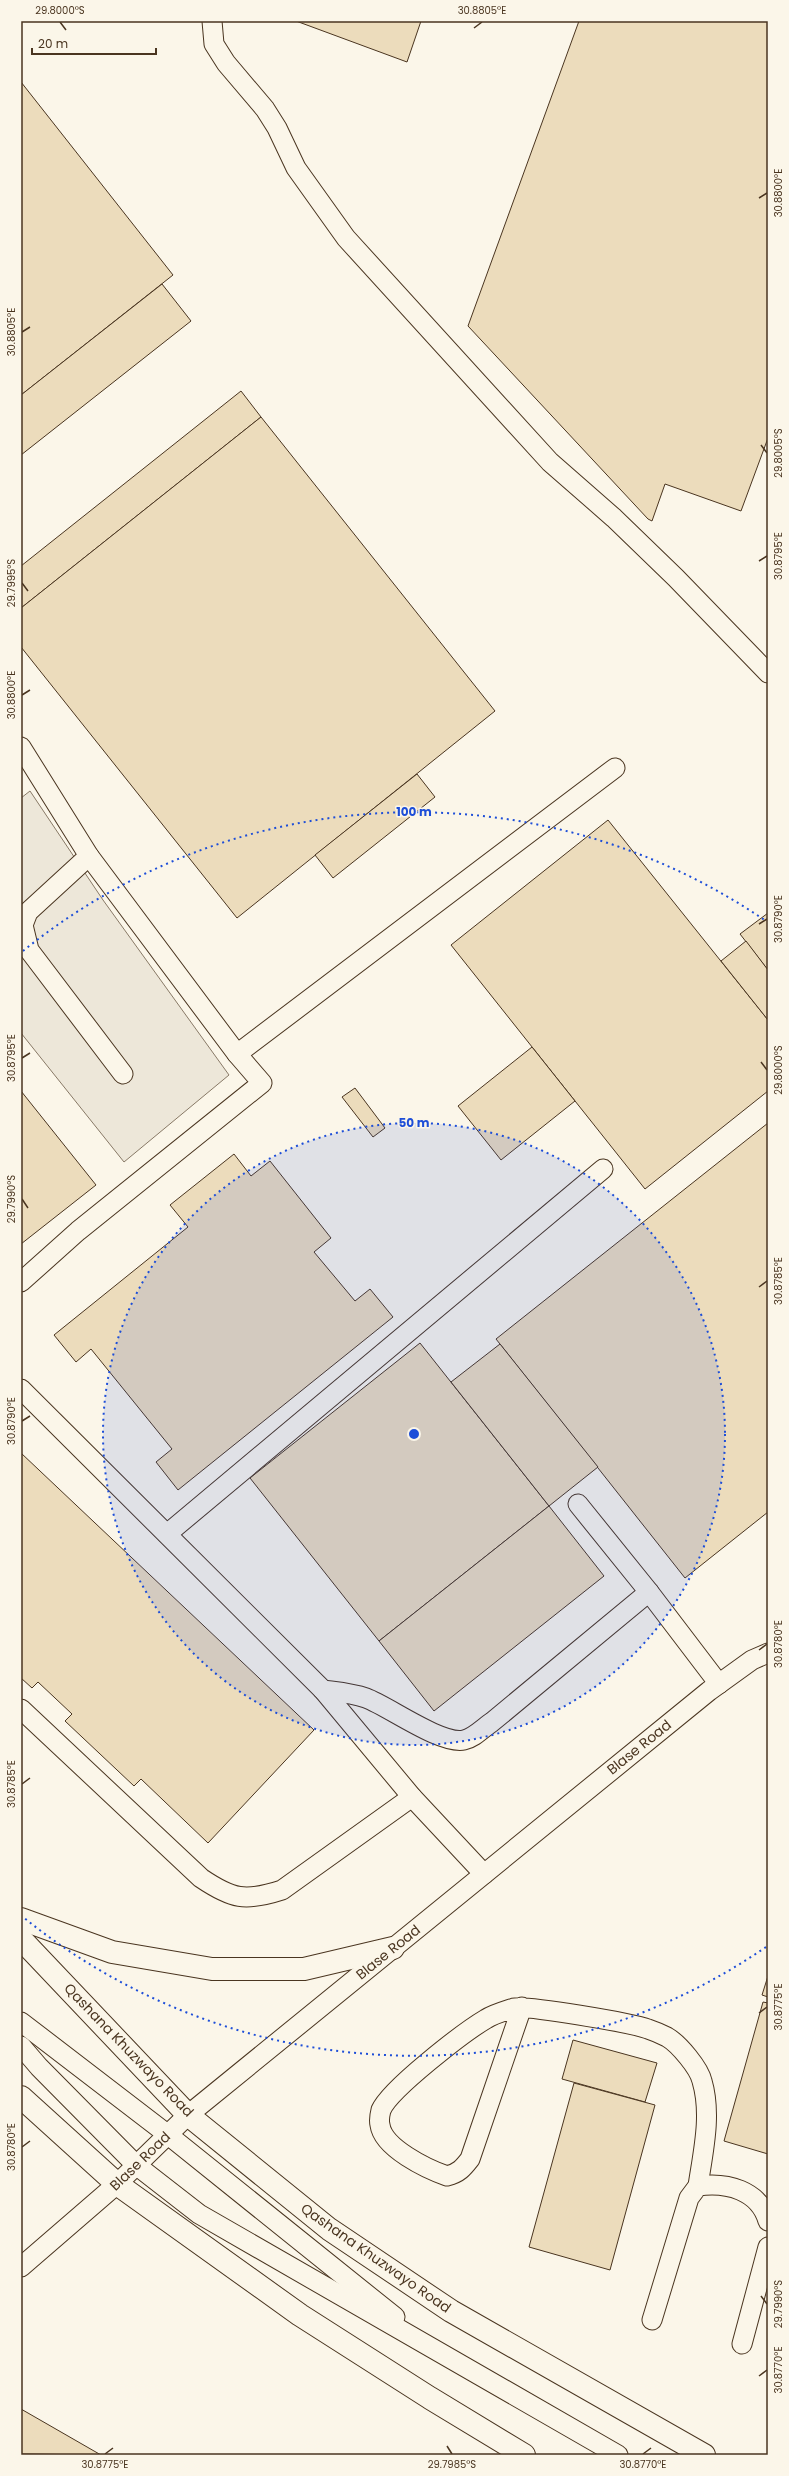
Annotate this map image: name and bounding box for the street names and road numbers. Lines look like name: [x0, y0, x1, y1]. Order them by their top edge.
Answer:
street label: Blase Road: [603, 1715, 675, 1779]
street label: Blase Road: [352, 1920, 424, 1984]
street label: Qashana Khuzwayo Road: [60, 1979, 198, 2121]
street label: Blase Road: [105, 2127, 175, 2195]
street label: Qashana Khuzwayo Road: [297, 2198, 455, 2318]

